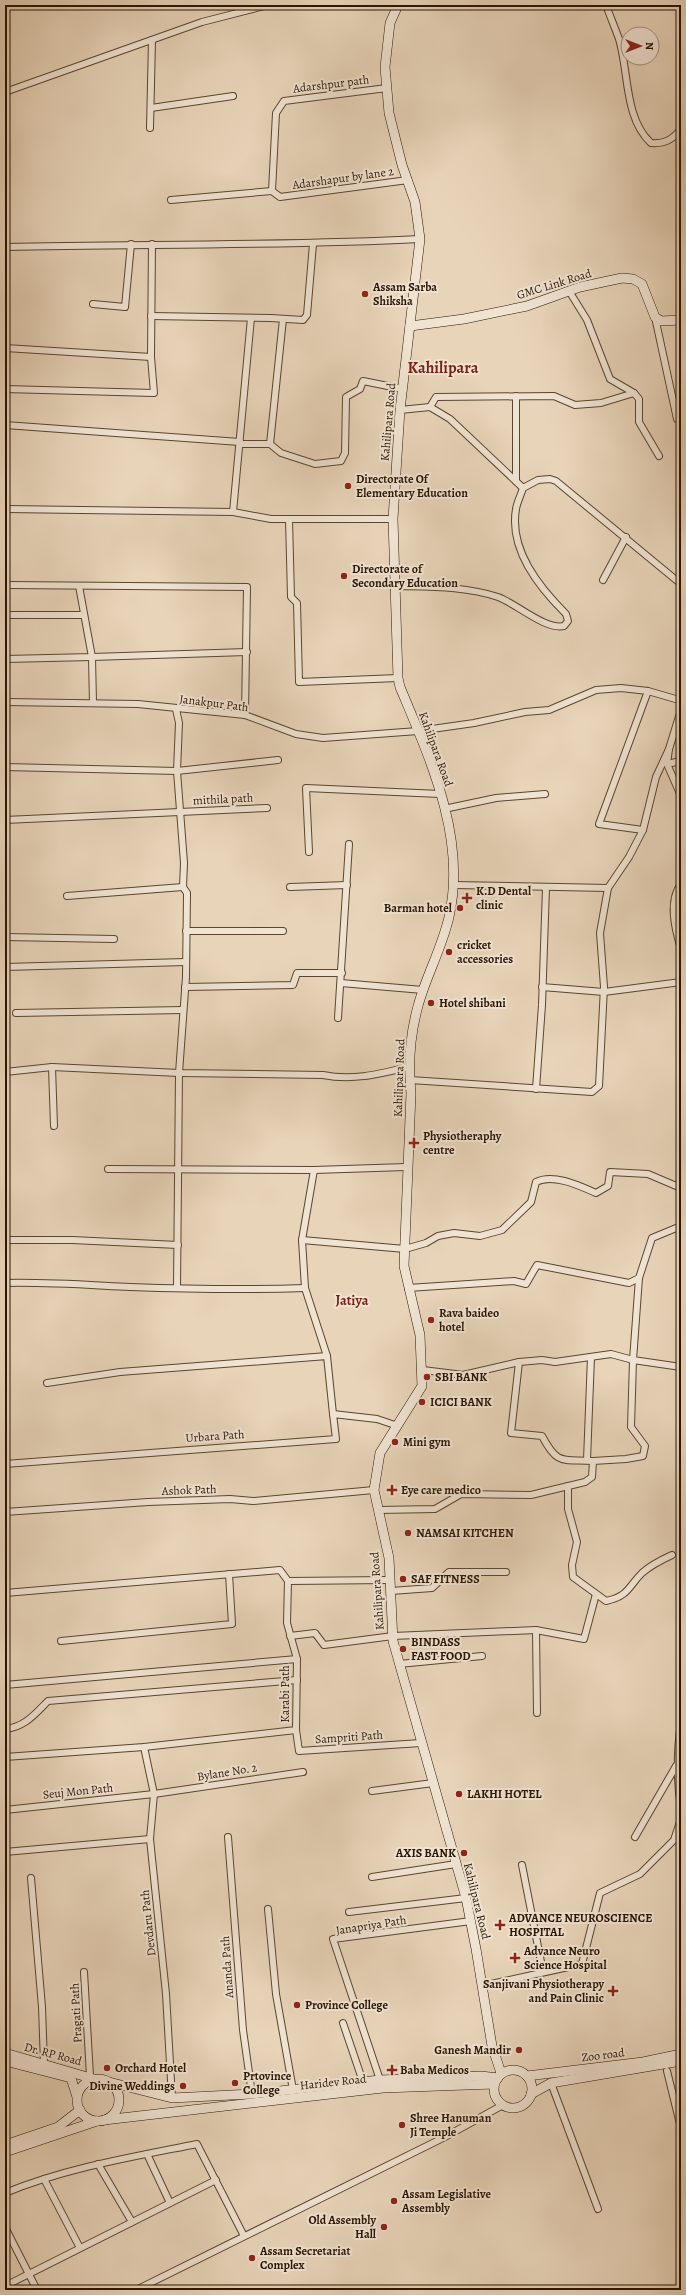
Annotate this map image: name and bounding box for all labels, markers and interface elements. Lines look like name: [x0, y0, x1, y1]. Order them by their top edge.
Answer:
north arrow: [620, 26, 660, 66]
text: N: [642, 42, 657, 50]
street label: Adarshpur path: [291, 71, 371, 97]
street label: Adarshapur by lane 2: [290, 163, 395, 193]
street label: GMC Link Road: [515, 265, 594, 303]
place label: Assam Sarba Shiksha: [372, 279, 437, 309]
marker: Assam Sarba Shiksha: [360, 289, 370, 299]
district label: Kahilipara: [408, 357, 479, 379]
street label: Kahilipara Road: [377, 382, 399, 462]
place label: Directorate Of Elementary Education: [356, 471, 468, 501]
marker: Directorate Of Elementary Education: [343, 481, 353, 491]
place label: Directorate of Secondary Education: [352, 561, 458, 591]
marker: Directorate of Secondary Education: [339, 571, 349, 581]
street label: Janakpur Path: [179, 691, 250, 715]
street label: Kahilipara Road: [415, 709, 457, 789]
street label: mithila path: [192, 789, 254, 809]
place label: K.D Dental clinic: [476, 883, 532, 913]
marker: K.D Dental clinic: [461, 892, 473, 904]
place label: Barman hotel: [384, 900, 453, 916]
marker: Barman hotel: [455, 903, 465, 913]
place label: cricket accessories: [457, 937, 513, 967]
marker: cricket accessories: [444, 947, 454, 957]
place label: Hotel shibani: [439, 995, 506, 1011]
marker: Hotel shibani: [426, 998, 436, 1008]
street label: Kahilipara Road: [390, 1038, 408, 1117]
place label: Physiotheraphy centre: [423, 1128, 502, 1158]
marker: Physiotheraphy centre: [408, 1137, 420, 1149]
district label: Jatiya: [336, 1291, 369, 1310]
place label: Rava baideo hotel: [439, 1305, 499, 1335]
marker: Rava baideo hotel: [426, 1315, 436, 1325]
place label: SBI BANK: [435, 1369, 487, 1385]
marker: SBI BANK: [422, 1372, 432, 1382]
place label: ICICI BANK: [430, 1394, 492, 1410]
marker: ICICI BANK: [417, 1397, 427, 1407]
street label: Urbara Path: [185, 1426, 246, 1446]
place label: Mini gym: [403, 1434, 451, 1450]
marker: Mini gym: [390, 1437, 400, 1447]
street label: Ashok Path: [160, 1481, 217, 1499]
place label: Eye care medico: [401, 1482, 481, 1498]
marker: Eye care medico: [386, 1484, 398, 1496]
place label: NAMSAI KITCHEN: [416, 1525, 514, 1541]
marker: NAMSAI KITCHEN: [403, 1528, 413, 1538]
street label: Kahilipara Road: [366, 1551, 388, 1631]
place label: SAF FITNESS: [411, 1571, 480, 1587]
marker: SAF FITNESS: [398, 1574, 408, 1584]
place label: BINDASS FAST FOOD: [411, 1634, 471, 1664]
marker: BINDASS FAST FOOD: [398, 1644, 408, 1654]
street label: Karabi Path: [277, 1665, 293, 1723]
street label: Sampriti Path: [314, 1727, 384, 1747]
street label: Bylane No. 2: [196, 1759, 258, 1785]
street label: Seuj Mon Path: [42, 1779, 114, 1803]
place label: LAKHI HOTEL: [467, 1786, 542, 1802]
marker: LAKHI HOTEL: [454, 1789, 464, 1799]
place label: AXIS BANK: [395, 1845, 456, 1861]
marker: AXIS BANK: [459, 1848, 469, 1858]
street label: Kahilipara Road: [460, 1861, 494, 1942]
street label: Devdaru Path: [136, 1888, 159, 1957]
place label: ADVANCE NEUROSCIENCE HOSPITAL: [508, 1910, 652, 1940]
street label: Janapriya Path: [335, 1911, 408, 1938]
marker: ADVANCE NEUROSCIENCE HOSPITAL: [494, 1919, 506, 1931]
street label: Ananda Path: [217, 1935, 237, 2000]
place label: Advance Neuro Science Hospital: [523, 1943, 607, 1973]
marker: Advance Neuro Science Hospital: [509, 1952, 521, 1964]
place label: Sanjivani Physiotherapy and Pain Clinic: [483, 1976, 604, 2006]
street label: Pragati Path: [66, 1982, 86, 2043]
marker: Sanjivani Physiotherapy and Pain Clinic: [607, 1985, 619, 1997]
place label: Province College: [305, 1997, 388, 2013]
marker: Province College: [292, 2000, 302, 2010]
street label: Dr. RP Road: [22, 2039, 84, 2070]
place label: Ganesh Mandir: [434, 2042, 511, 2058]
street label: Zoo road: [580, 2044, 626, 2066]
marker: Ganesh Mandir: [514, 2045, 524, 2055]
place label: Orchard Hotel: [115, 2060, 187, 2076]
place label: Baba Medicos: [400, 2062, 469, 2078]
marker: Orchard Hotel: [102, 2063, 112, 2073]
marker: Baba Medicos: [387, 2065, 397, 2075]
place label: Prtovince College: [243, 2068, 292, 2098]
street label: Haridev Road: [299, 2070, 368, 2093]
place label: Divine Weddings: [89, 2078, 175, 2094]
marker: Prtovince College: [230, 2078, 240, 2088]
marker: Divine Weddings: [178, 2081, 188, 2091]
place label: Shree Hanuman Ji Temple: [410, 2110, 492, 2140]
marker: Shree Hanuman Ji Temple: [397, 2120, 407, 2130]
place label: Assam Legislative Assembly: [401, 2186, 491, 2216]
marker: Assam Legislative Assembly: [389, 2196, 399, 2206]
place label: Old Assembly Hall: [308, 2212, 377, 2242]
marker: Old Assembly Hall: [379, 2222, 389, 2232]
place label: Assam Secretariat Complex: [259, 2243, 351, 2273]
marker: Assam Secretariat Complex: [247, 2253, 257, 2263]

